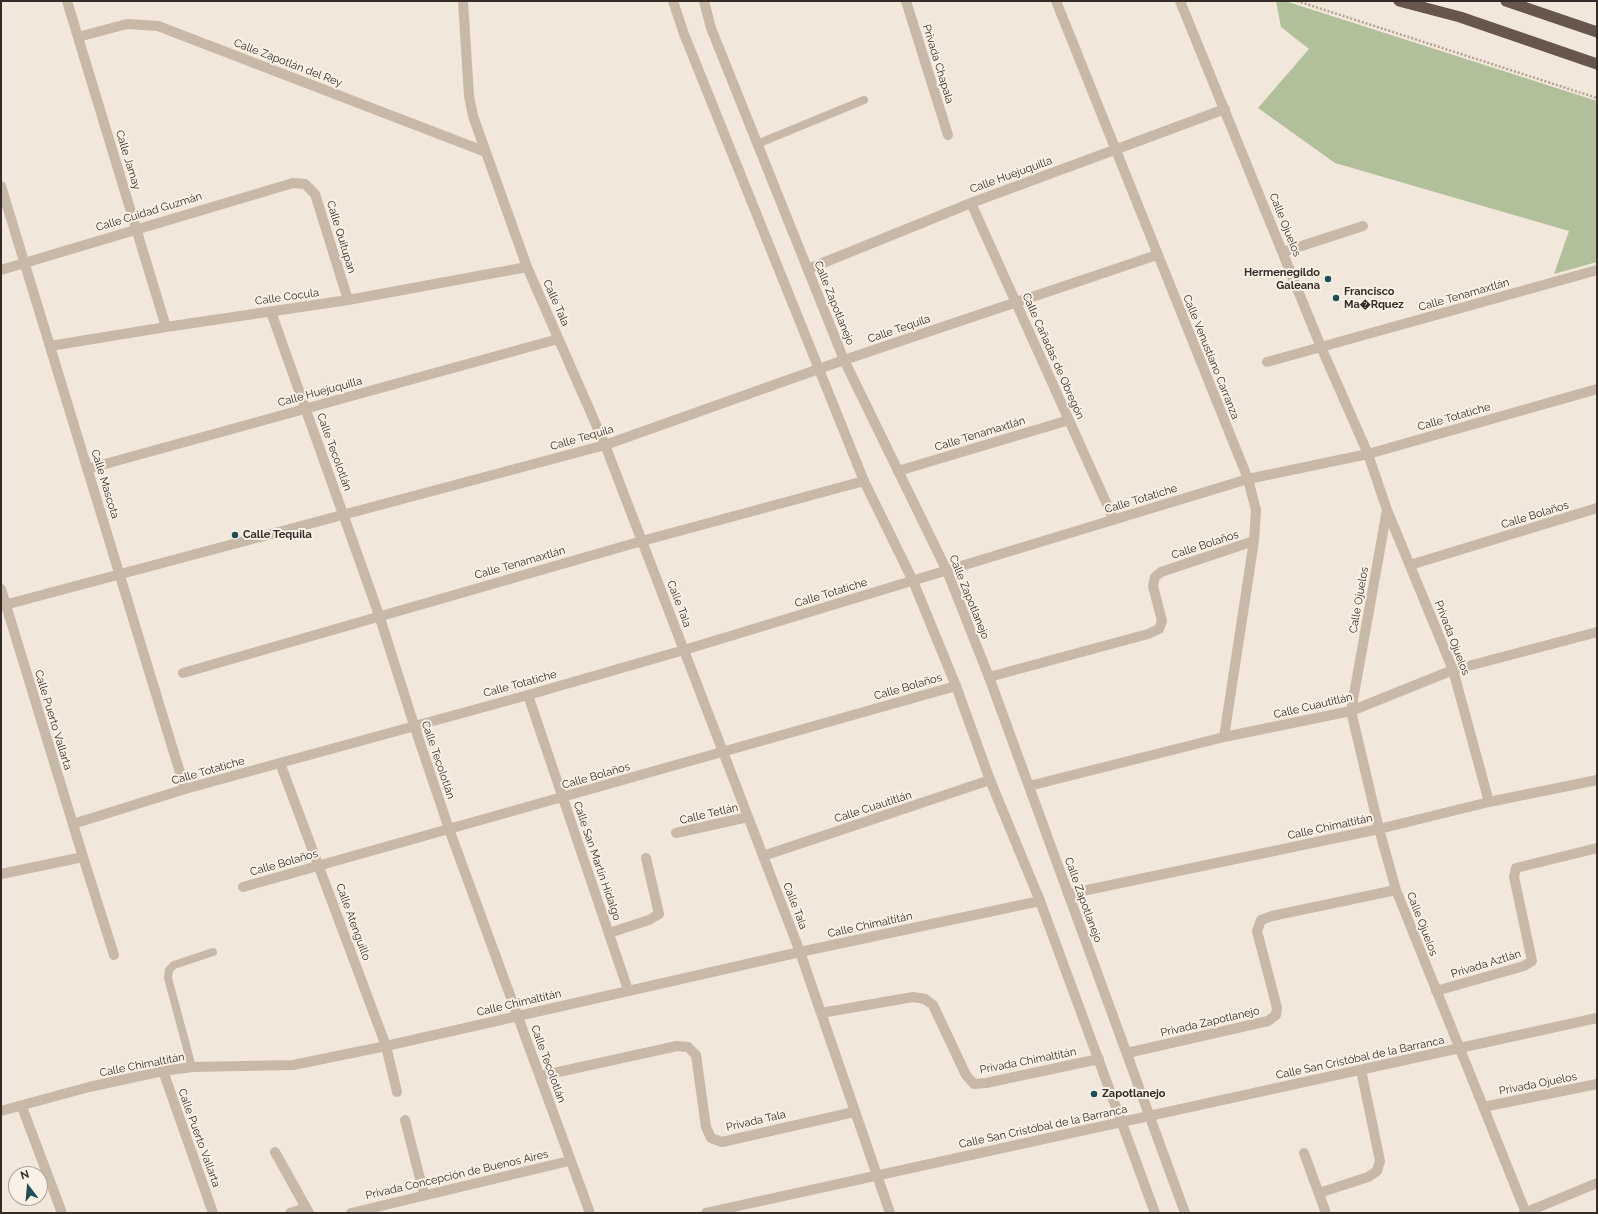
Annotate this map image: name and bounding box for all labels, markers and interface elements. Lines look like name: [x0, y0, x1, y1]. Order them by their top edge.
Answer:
street label: Privada Chapala: [920, 23, 956, 105]
street label: Calle Zapotlán del Rey: [232, 36, 344, 90]
street label: Calle Jamay: [113, 128, 143, 192]
street label: Calle Huejuquilla: [968, 154, 1054, 196]
street label: Calle Cuidad Guzmán: [94, 190, 204, 234]
street label: Calle Ojuelos: [1266, 191, 1304, 259]
street label: Calle Quitupan: [324, 199, 358, 275]
street label: Calle Zapotlanejo: [811, 259, 857, 347]
place label: Hermenegildo Galeana: [1244, 266, 1320, 292]
marker: Hermenegildo Galeana: [1323, 274, 1333, 284]
street label: Calle Tenamaxtlán: [1417, 276, 1511, 314]
street label: Calle Tala: [540, 278, 572, 328]
place label: Francisco Ma�Rquez: [1344, 285, 1404, 311]
street label: Calle Cocula: [254, 286, 320, 308]
street label: Calle Cañadas de Obregón: [1019, 291, 1087, 421]
street label: Calle Venustiano Carranza: [1180, 293, 1242, 421]
marker: Francisco Ma�Rquez: [1331, 293, 1341, 303]
street label: Calle Tequila: [866, 312, 932, 346]
street label: Calle Huejuquilla: [276, 374, 364, 410]
street label: Calle Totatiche: [1416, 400, 1492, 434]
street label: Calle Tecolotlán: [314, 411, 354, 493]
street label: Calle Tenamaxtlán: [933, 414, 1027, 454]
street label: Calle Tequila: [549, 423, 615, 453]
street label: Calle Mascota: [88, 448, 122, 520]
street label: Calle Totatiche: [1103, 482, 1179, 516]
street label: Calle Bolaños: [1500, 498, 1570, 532]
place label: Calle Tequila: [243, 528, 312, 542]
street label: Calle Bolaños: [1170, 528, 1240, 562]
marker: Calle Tequila: [230, 530, 240, 540]
street label: Calle Tenamaxtlán: [473, 544, 567, 582]
street label: Calle Zapotlanejo: [946, 553, 992, 641]
street label: Calle Ojuelos: [1347, 566, 1371, 634]
street label: Calle Totatiche: [793, 576, 869, 610]
street label: Calle Tala: [664, 579, 694, 629]
street label: Privada Ojuelos: [1432, 599, 1472, 677]
street label: Calle Puerto Vallarta: [32, 668, 74, 772]
street label: Calle Totatiche: [482, 668, 558, 700]
street label: Calle Bolaños: [873, 671, 943, 703]
street label: Calle Cuautitlán: [1272, 691, 1354, 721]
street label: Calle Tecolotlán: [418, 719, 458, 801]
street label: Calle Totatiche: [170, 754, 246, 788]
street label: Calle Bolaños: [561, 760, 631, 792]
street label: Calle Cuautitlán: [833, 788, 913, 826]
street label: Calle San Martín Hidalgo: [570, 800, 624, 922]
street label: Calle Tetlán: [678, 801, 740, 827]
street label: Calle Chimaltitán: [1286, 812, 1374, 842]
street label: Calle Bolaños: [249, 847, 319, 879]
street label: Calle Zapotlanejo: [1061, 856, 1105, 944]
street label: Calle Tala: [780, 881, 810, 931]
street label: Calle Atenguillo: [333, 882, 373, 962]
street label: Calle Ojuelos: [1404, 890, 1440, 958]
street label: Calle Chimaltitán: [826, 910, 914, 940]
street label: Privada Aztlán: [1449, 947, 1523, 981]
street label: Calle Chimaltitán: [475, 987, 563, 1019]
street label: Privada Zapotlanejo: [1159, 1004, 1261, 1040]
street label: Calle Tecolotlán: [528, 1023, 568, 1105]
street label: Calle San Cristóbal de la Barranca: [1275, 1034, 1445, 1082]
street label: Privada Chimaltitán: [979, 1045, 1077, 1077]
street label: Calle Chimaltitán: [98, 1050, 186, 1080]
street label: Privada Ojuelos: [1498, 1070, 1578, 1098]
street label: Calle Puerto Vallarta: [175, 1087, 223, 1189]
place label: Zapotlanejo: [1102, 1087, 1166, 1101]
marker: Zapotlanejo: [1089, 1089, 1099, 1099]
street label: Calle San Cristóbal de la Barranca: [958, 1103, 1128, 1151]
street label: Privada Tala: [725, 1108, 787, 1134]
street label: Privada Concepción de Buenos Aires: [364, 1148, 550, 1202]
north arrow: [8, 1166, 48, 1206]
text: N: [19, 1168, 31, 1182]

